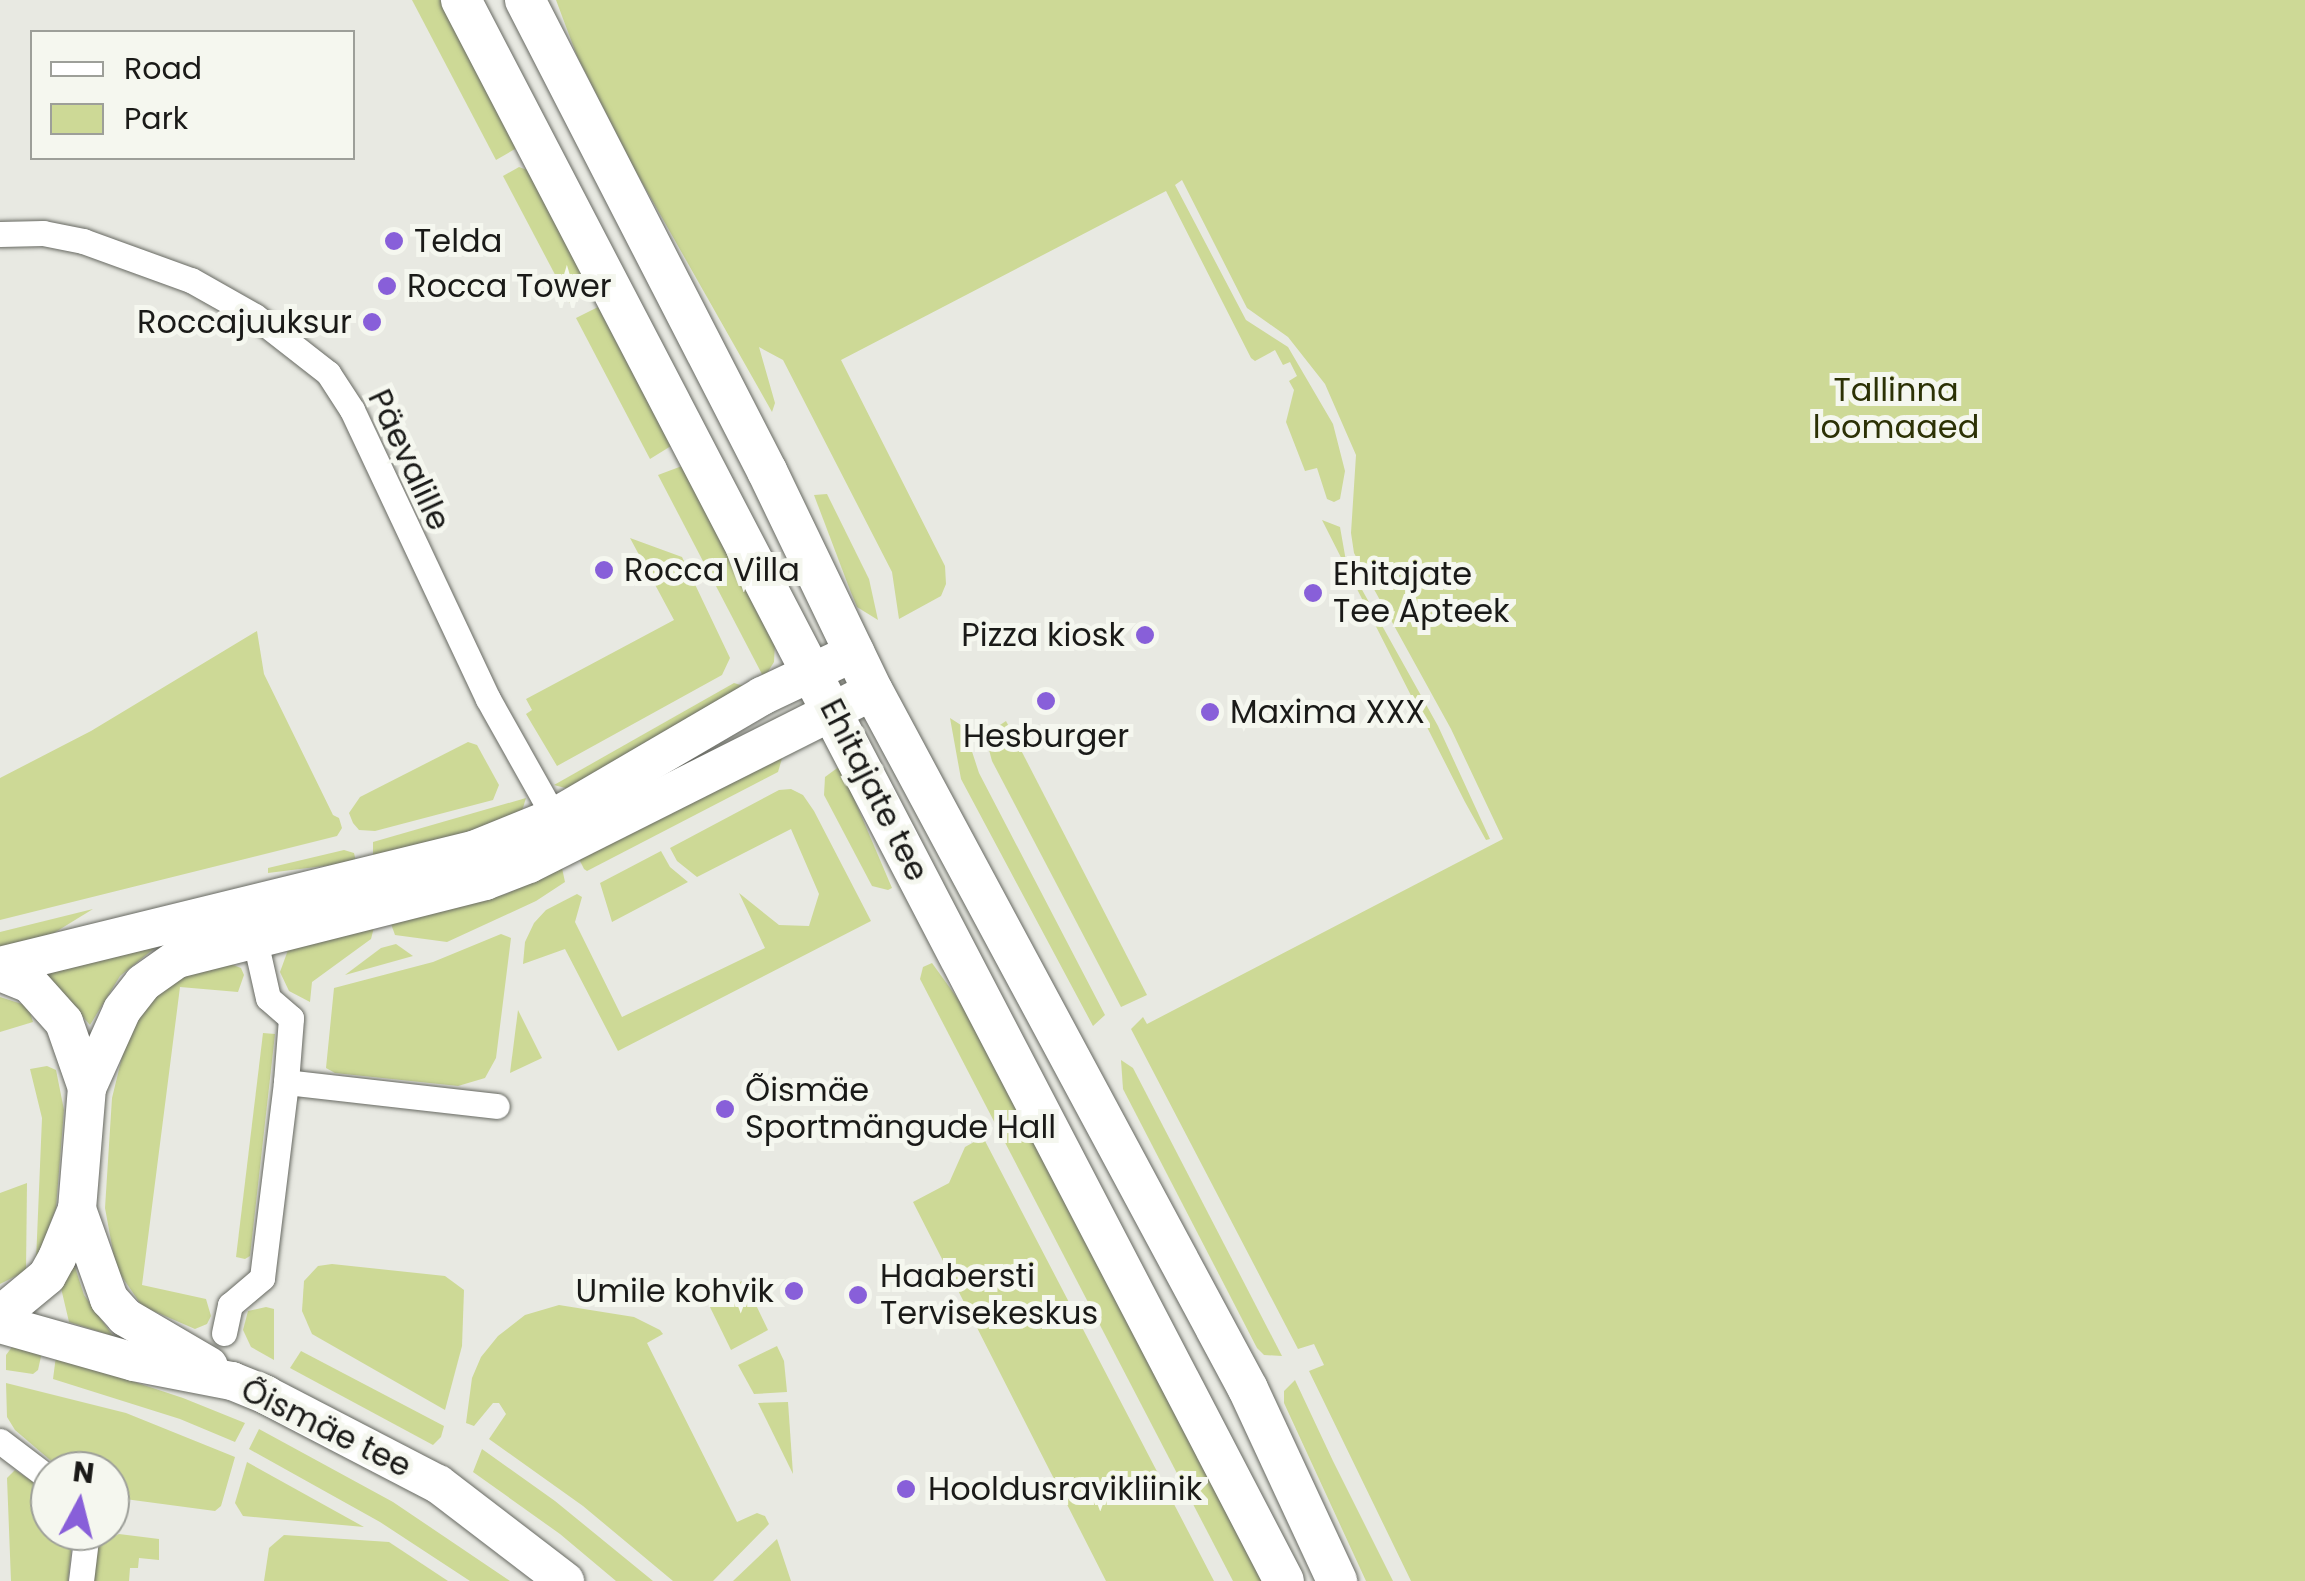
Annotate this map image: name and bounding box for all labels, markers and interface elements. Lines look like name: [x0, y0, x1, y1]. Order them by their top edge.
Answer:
legend: [30, 30, 355, 160]
text: Road: [124, 47, 202, 90]
text: Park: [124, 97, 188, 140]
place label: Telda: [414, 222, 502, 260]
marker: Telda: [383, 230, 405, 252]
place label: Rocca Tower: [407, 267, 612, 305]
marker: Rocca Tower: [376, 275, 398, 297]
place label: Roccajuuksur: [137, 303, 352, 341]
marker: Roccajuuksur: [361, 311, 383, 333]
park label: Tallinna loomaaed: [1813, 372, 1979, 447]
street label: Päevalille: [360, 383, 458, 537]
place label: Rocca Villa: [624, 551, 800, 589]
place label: Ehitajate Tee Apteek: [1333, 556, 1510, 631]
marker: Rocca Villa: [593, 559, 615, 581]
marker: Ehitajate Tee Apteek: [1302, 582, 1324, 604]
place label: Pizza kiosk: [961, 616, 1125, 654]
marker: Pizza kiosk: [1134, 624, 1156, 646]
marker: Hesburger: [1035, 690, 1057, 712]
street label: Ehitajate tee: [812, 693, 936, 887]
place label: Maxima XXX: [1230, 693, 1425, 731]
marker: Maxima XXX: [1199, 701, 1221, 723]
place label: Hesburger: [963, 717, 1129, 755]
place label: Õismäe Sportmängude Hall: [745, 1072, 1056, 1147]
marker: Õismäe Sportmängude Hall: [714, 1098, 736, 1120]
place label: Haabersti Tervisekeskus: [880, 1258, 1098, 1333]
place label: Umile kohvik: [576, 1272, 774, 1310]
marker: Umile kohvik: [783, 1280, 805, 1302]
marker: Haabersti Tervisekeskus: [845, 1282, 871, 1308]
street label: Õismäe tee: [235, 1370, 417, 1486]
north arrow: [30, 1451, 130, 1551]
text: N: [71, 1452, 96, 1493]
place label: Hooldusravikliinik: [928, 1470, 1202, 1508]
marker: Hooldusravikliinik: [893, 1476, 919, 1502]

